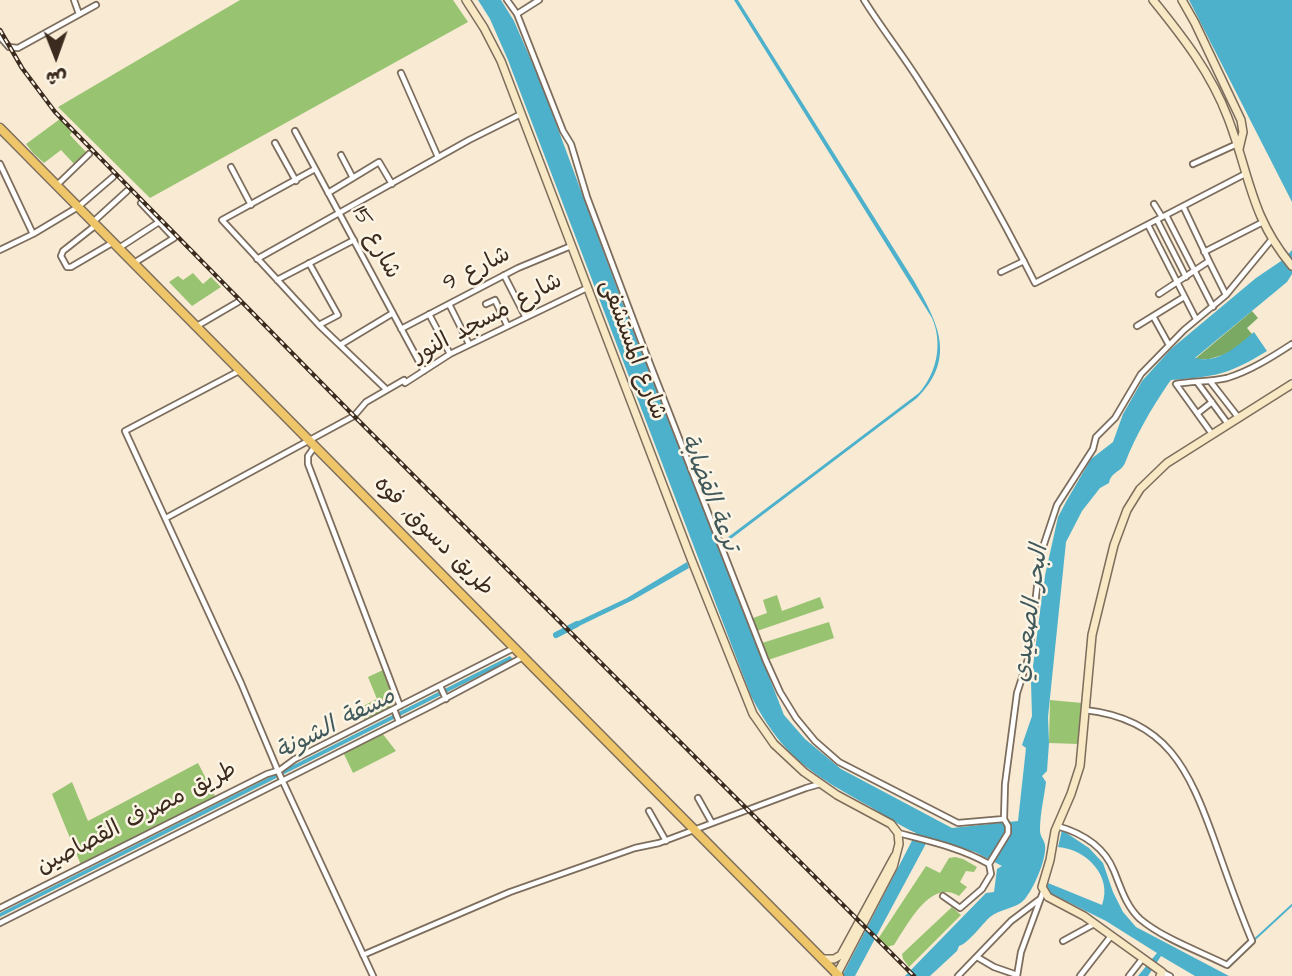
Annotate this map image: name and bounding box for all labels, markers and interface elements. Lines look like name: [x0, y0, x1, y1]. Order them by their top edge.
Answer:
north arrow: [21, 21, 91, 91]
text: ش: [46, 64, 67, 91]
street label: شارع 15: [344, 202, 406, 284]
street label: شارع 9: [439, 241, 515, 299]
street label: شارع مسجد النور: [409, 268, 567, 370]
street label: شارع المستشفى: [593, 276, 671, 424]
water label: ترعة القضابة: [673, 431, 743, 555]
street label: طريق دسوق, فوه: [367, 471, 499, 603]
water label: البحر الصعيدي: [1008, 543, 1056, 685]
water label: مسقة الشونة: [272, 683, 400, 767]
street label: طريق مصرف القصاصين: [32, 757, 242, 881]

